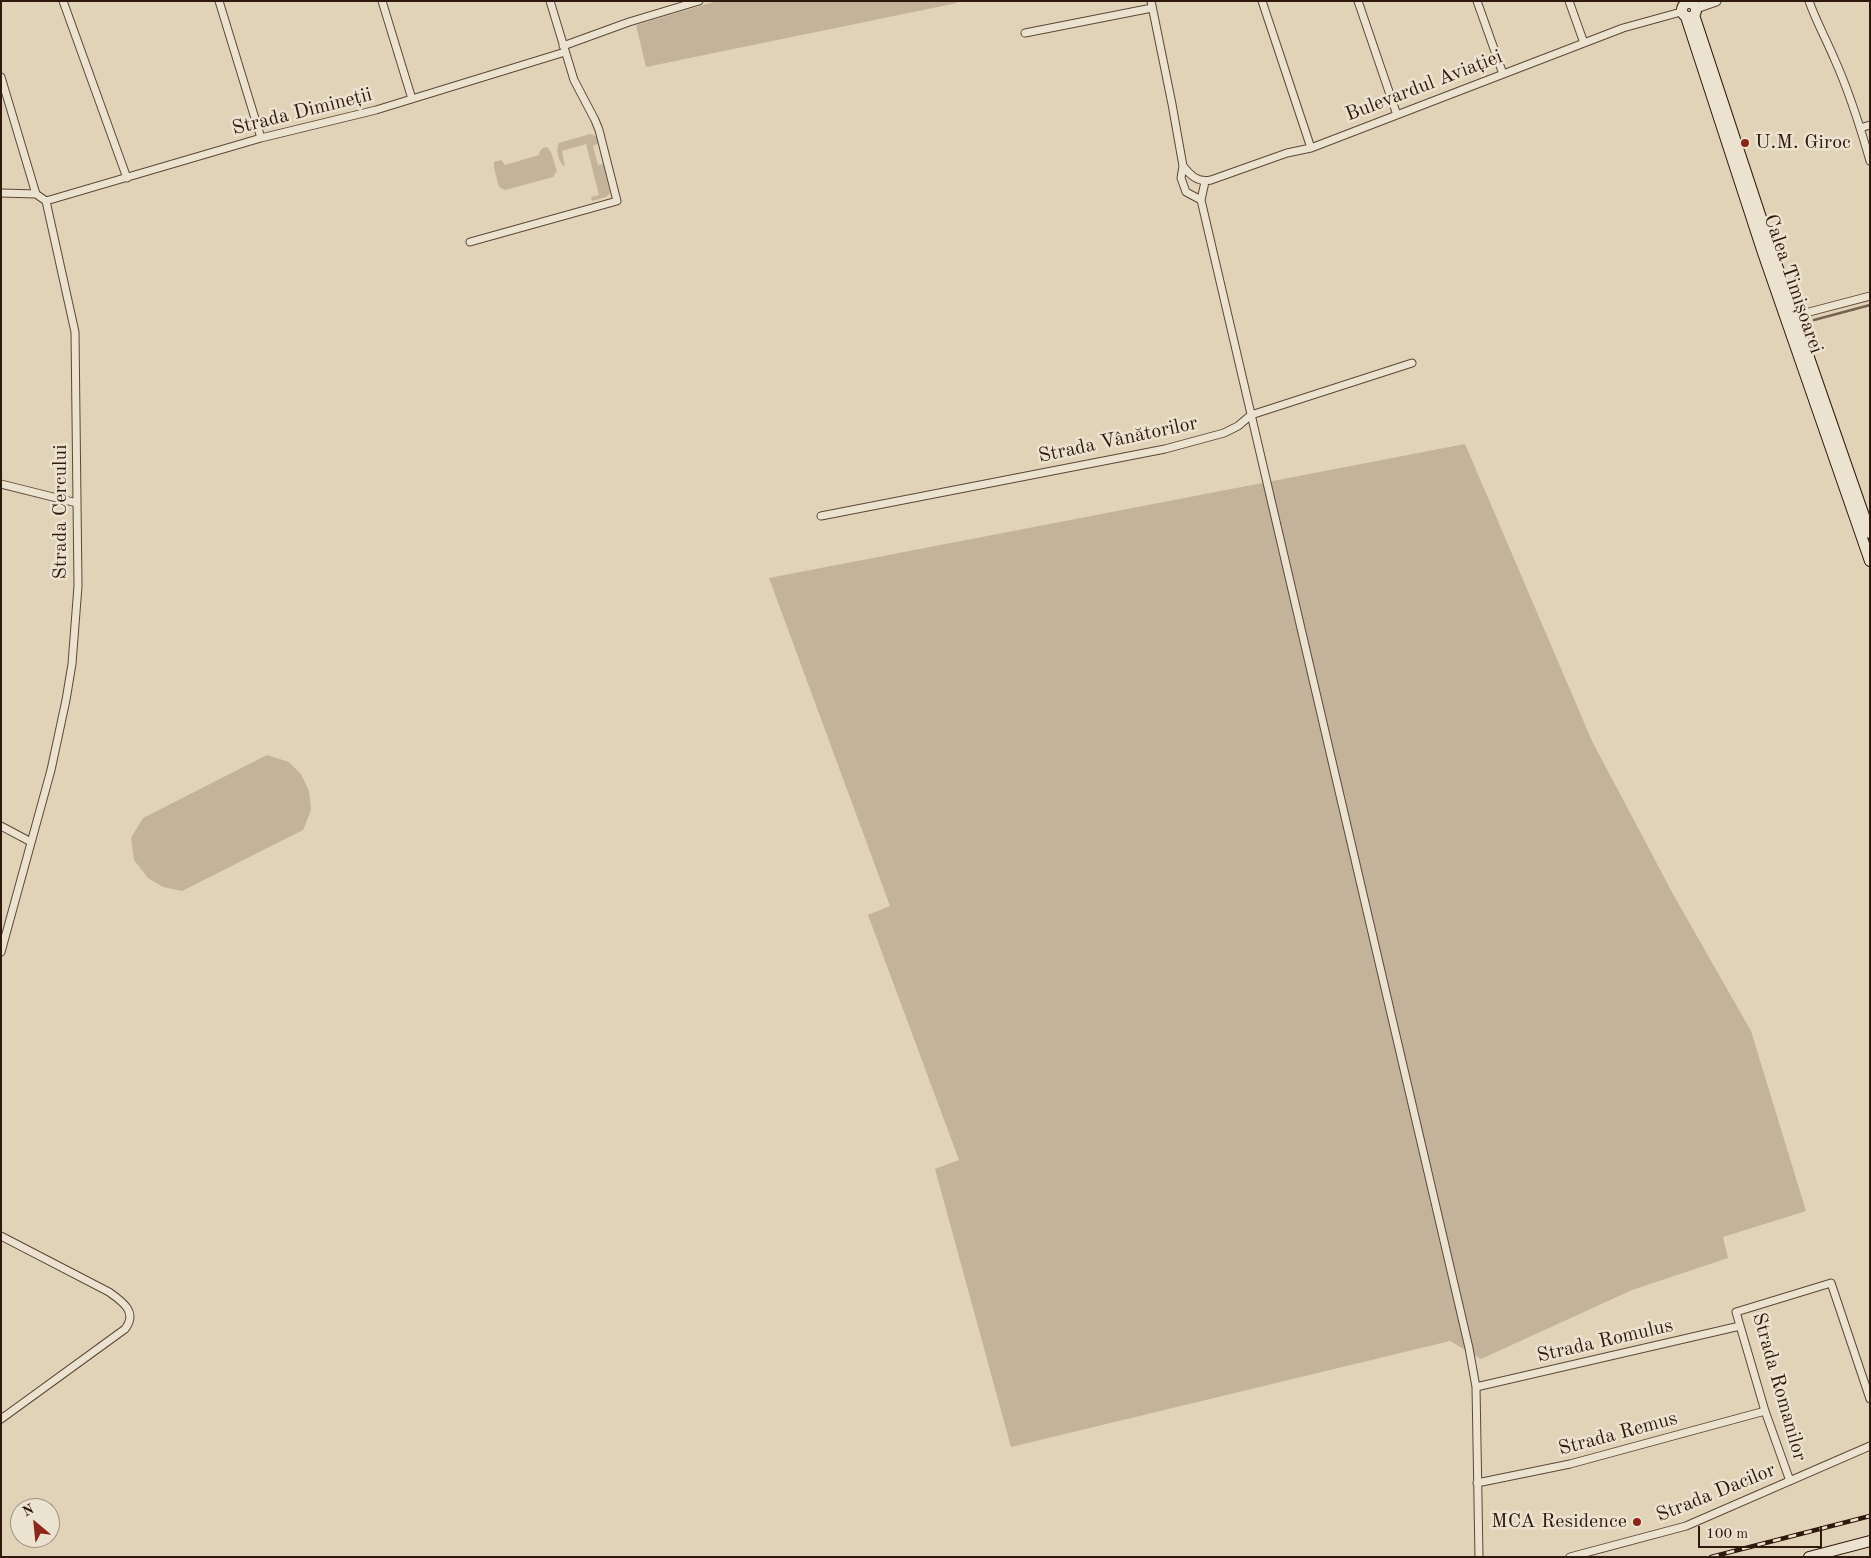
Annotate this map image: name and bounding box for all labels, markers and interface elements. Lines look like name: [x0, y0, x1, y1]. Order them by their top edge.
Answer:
street label: Bulevardul Aviației: [1342, 45, 1506, 127]
street label: Strada Dimineții: [229, 83, 375, 141]
place label: U.M. Giroc: [1755, 131, 1851, 155]
marker: U.M. Giroc: [1739, 137, 1751, 149]
street label: Calea Timișoarei: [1758, 211, 1828, 357]
street label: Strada Vânătorilor: [1036, 411, 1200, 469]
street label: Strada Cercului: [49, 444, 73, 580]
street label: Strada Romanilor: [1746, 1310, 1812, 1464]
street label: Strada Romulus: [1535, 1314, 1675, 1368]
street label: Strada Remus: [1556, 1407, 1680, 1461]
street label: Strada Dacilor: [1653, 1458, 1779, 1528]
north arrow: [10, 1498, 60, 1548]
text: N: [20, 1502, 36, 1519]
place label: MCA Residence: [1491, 1510, 1627, 1534]
marker: MCA Residence: [1631, 1516, 1643, 1528]
scale bar: [1701, 1516, 1825, 1548]
text: 100 m: [1706, 1527, 1748, 1542]

